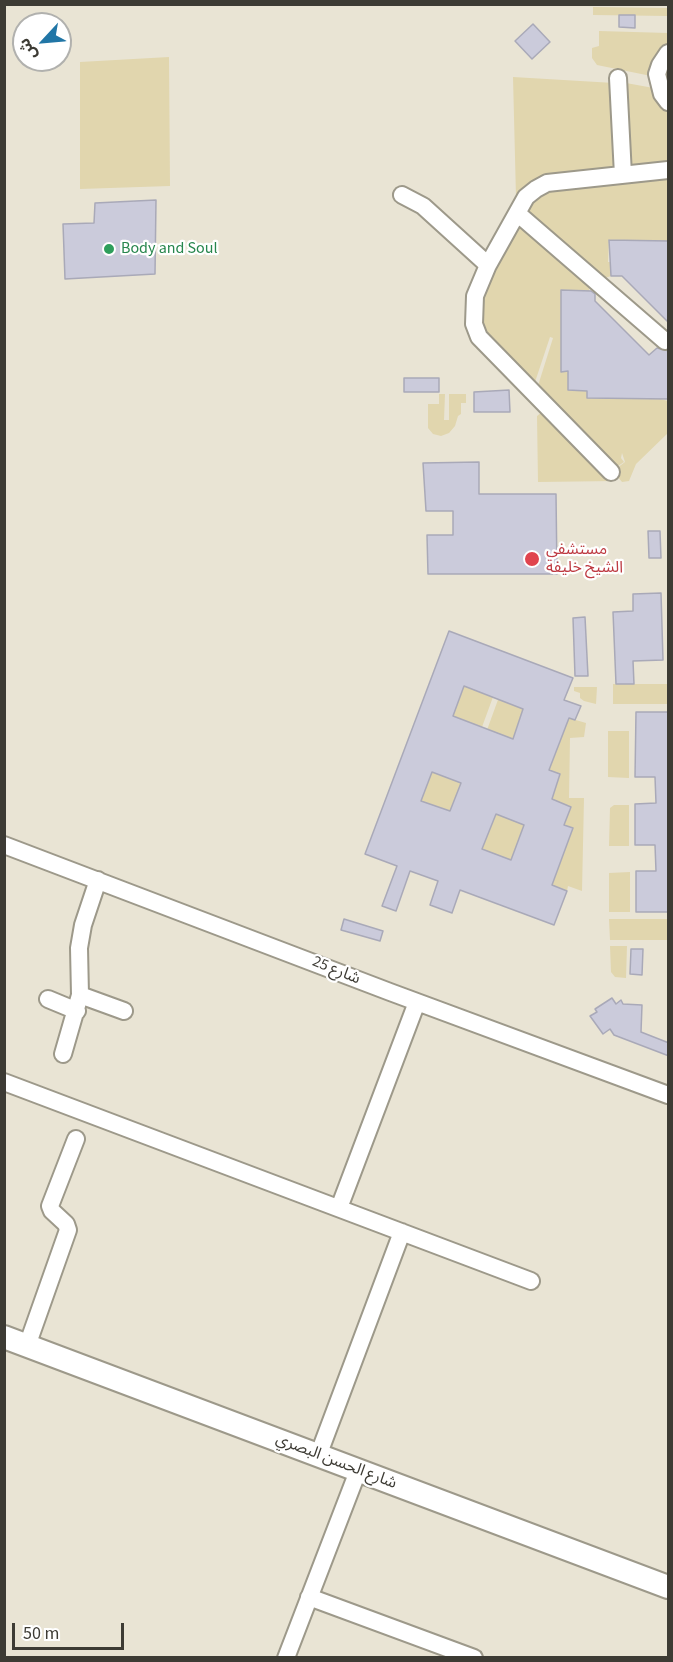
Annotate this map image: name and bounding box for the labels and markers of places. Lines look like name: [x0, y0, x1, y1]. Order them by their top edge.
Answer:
place label: Body and Soul: [121, 239, 218, 259]
marker: Body and Soul: [102, 242, 116, 256]
place label: مستشفى الشيخ خليفة: [546, 540, 623, 578]
marker: مستشفى الشيخ خليفة: [523, 550, 541, 568]

